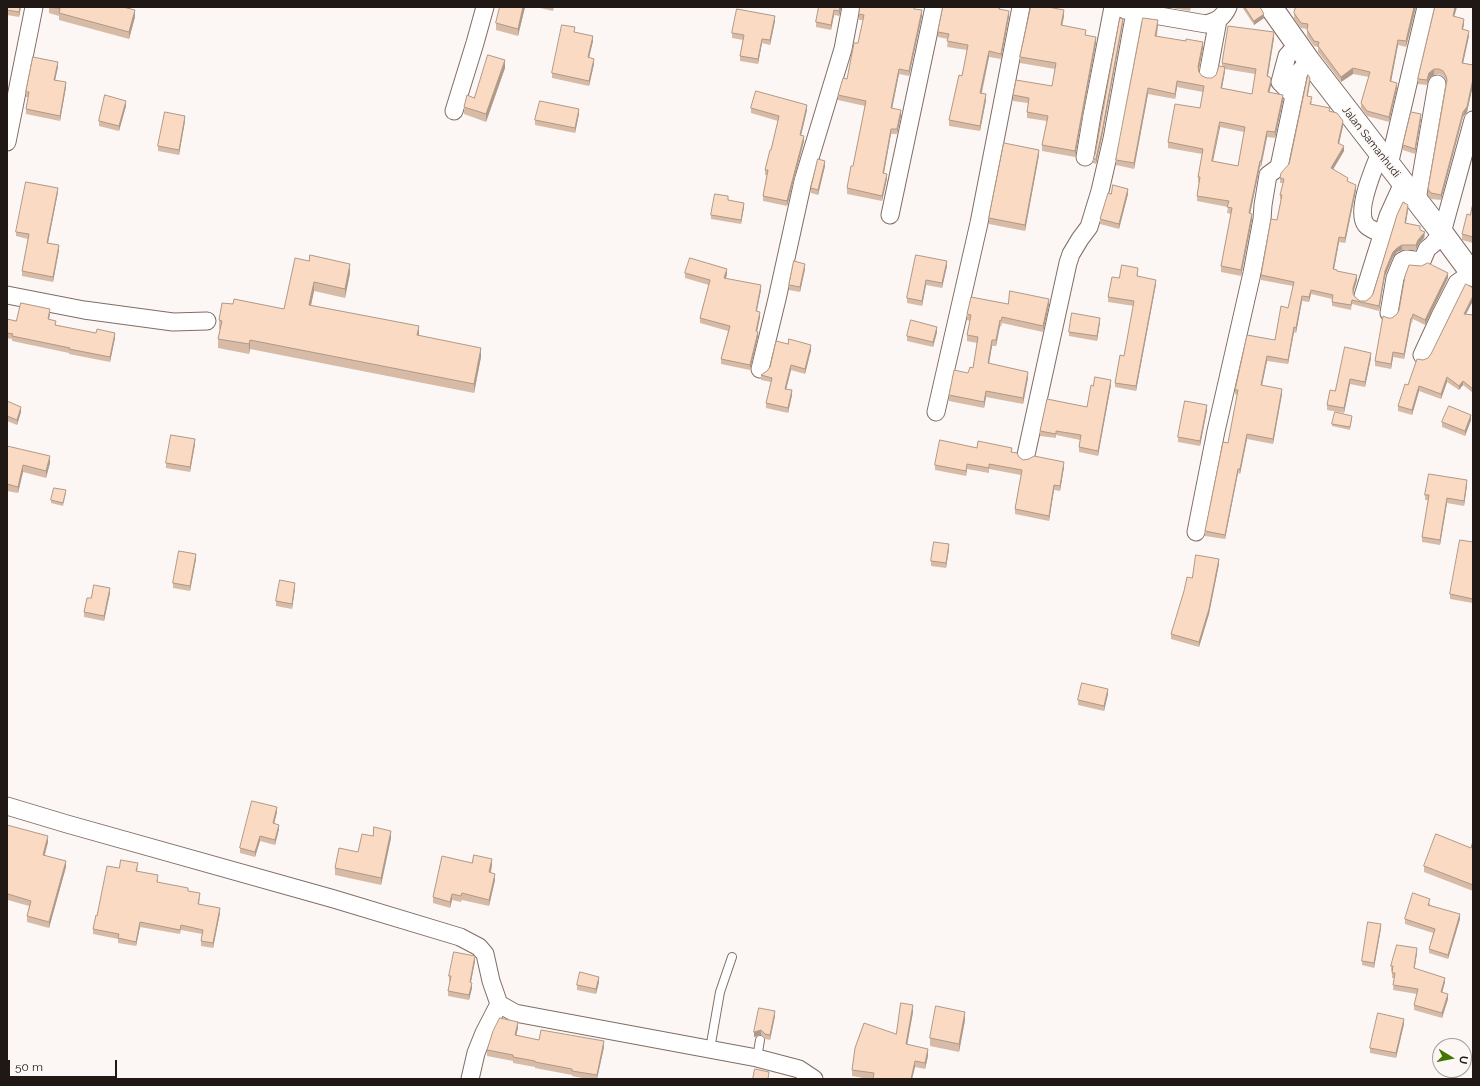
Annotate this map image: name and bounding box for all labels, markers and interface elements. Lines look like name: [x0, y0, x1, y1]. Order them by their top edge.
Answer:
street label: Jalan Samanhudi: [1339, 104, 1403, 180]
north arrow: [1432, 1038, 1472, 1078]
scale bar: [10, 1052, 119, 1078]
text: U: [1456, 1055, 1470, 1065]
text: 50 m: [15, 1060, 43, 1074]

